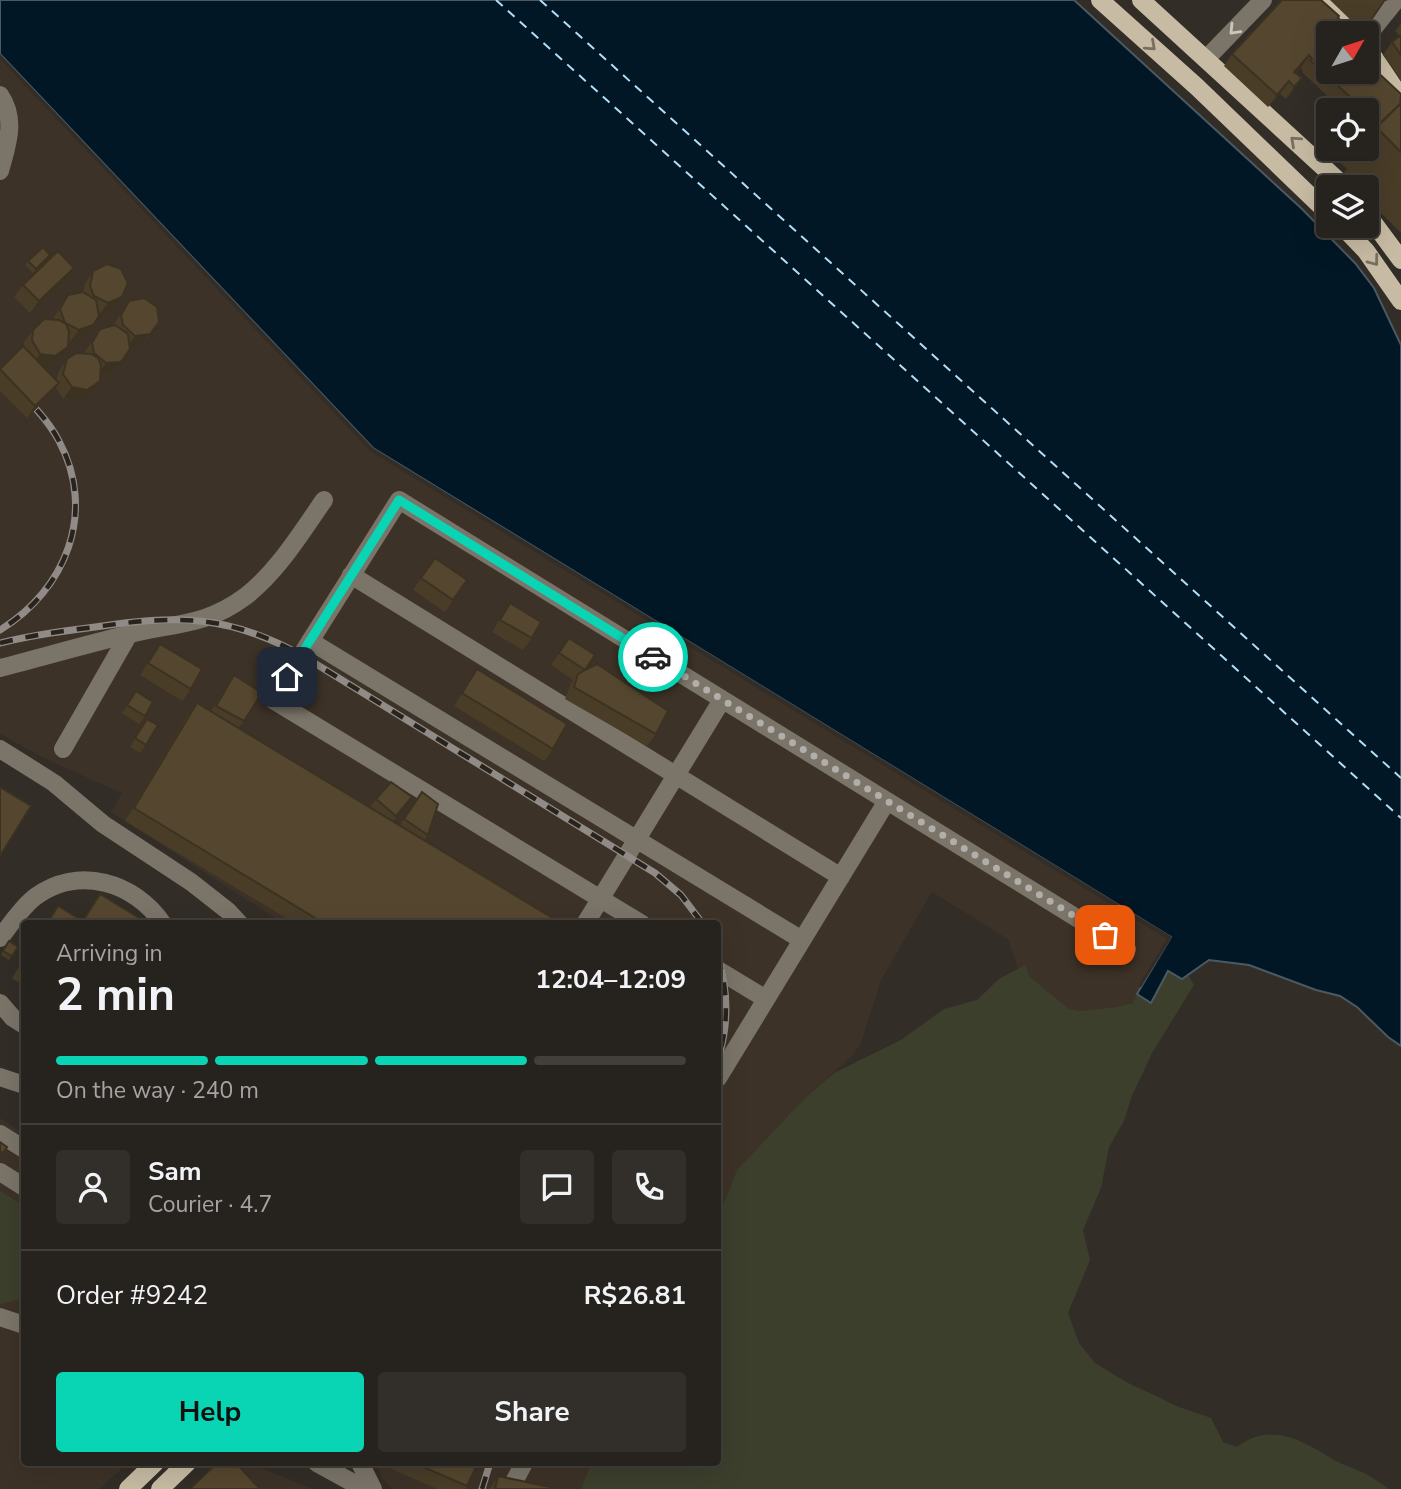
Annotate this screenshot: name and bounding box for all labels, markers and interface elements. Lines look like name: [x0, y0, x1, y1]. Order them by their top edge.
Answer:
north arrow: [1316, 21, 1379, 84]
map controls: [1316, 21, 1379, 238]
one-way arrow: [1230, 22, 1243, 35]
one-way arrow: [1143, 38, 1156, 50]
button: locate: [1316, 98, 1379, 161]
one-way arrow: [1290, 136, 1303, 149]
button: layers: [1316, 175, 1379, 238]
one-way arrow: [1365, 254, 1378, 266]
courier: [618, 622, 688, 692]
icon: car: [634, 638, 672, 676]
pin: [257, 647, 317, 707]
icon: home: [268, 658, 306, 696]
pin: [1075, 905, 1135, 965]
icon: bag: [1086, 916, 1124, 954]
text: Arriving in: [56, 938, 163, 969]
text: 12:04–12:09: [535, 962, 686, 997]
text: 2 min: [56, 963, 175, 1026]
text: On the way · 240 m: [56, 1075, 259, 1106]
button: person: [56, 1150, 130, 1224]
button: chat: [520, 1150, 594, 1224]
button: phone: [612, 1150, 686, 1224]
text: Sam: [148, 1154, 201, 1189]
text: Courier · 4.7: [148, 1189, 272, 1220]
text: Order #9242: [56, 1278, 208, 1313]
text: R$26.81: [584, 1278, 686, 1313]
button: Help: [56, 1372, 364, 1452]
button: Share: [378, 1372, 686, 1452]

